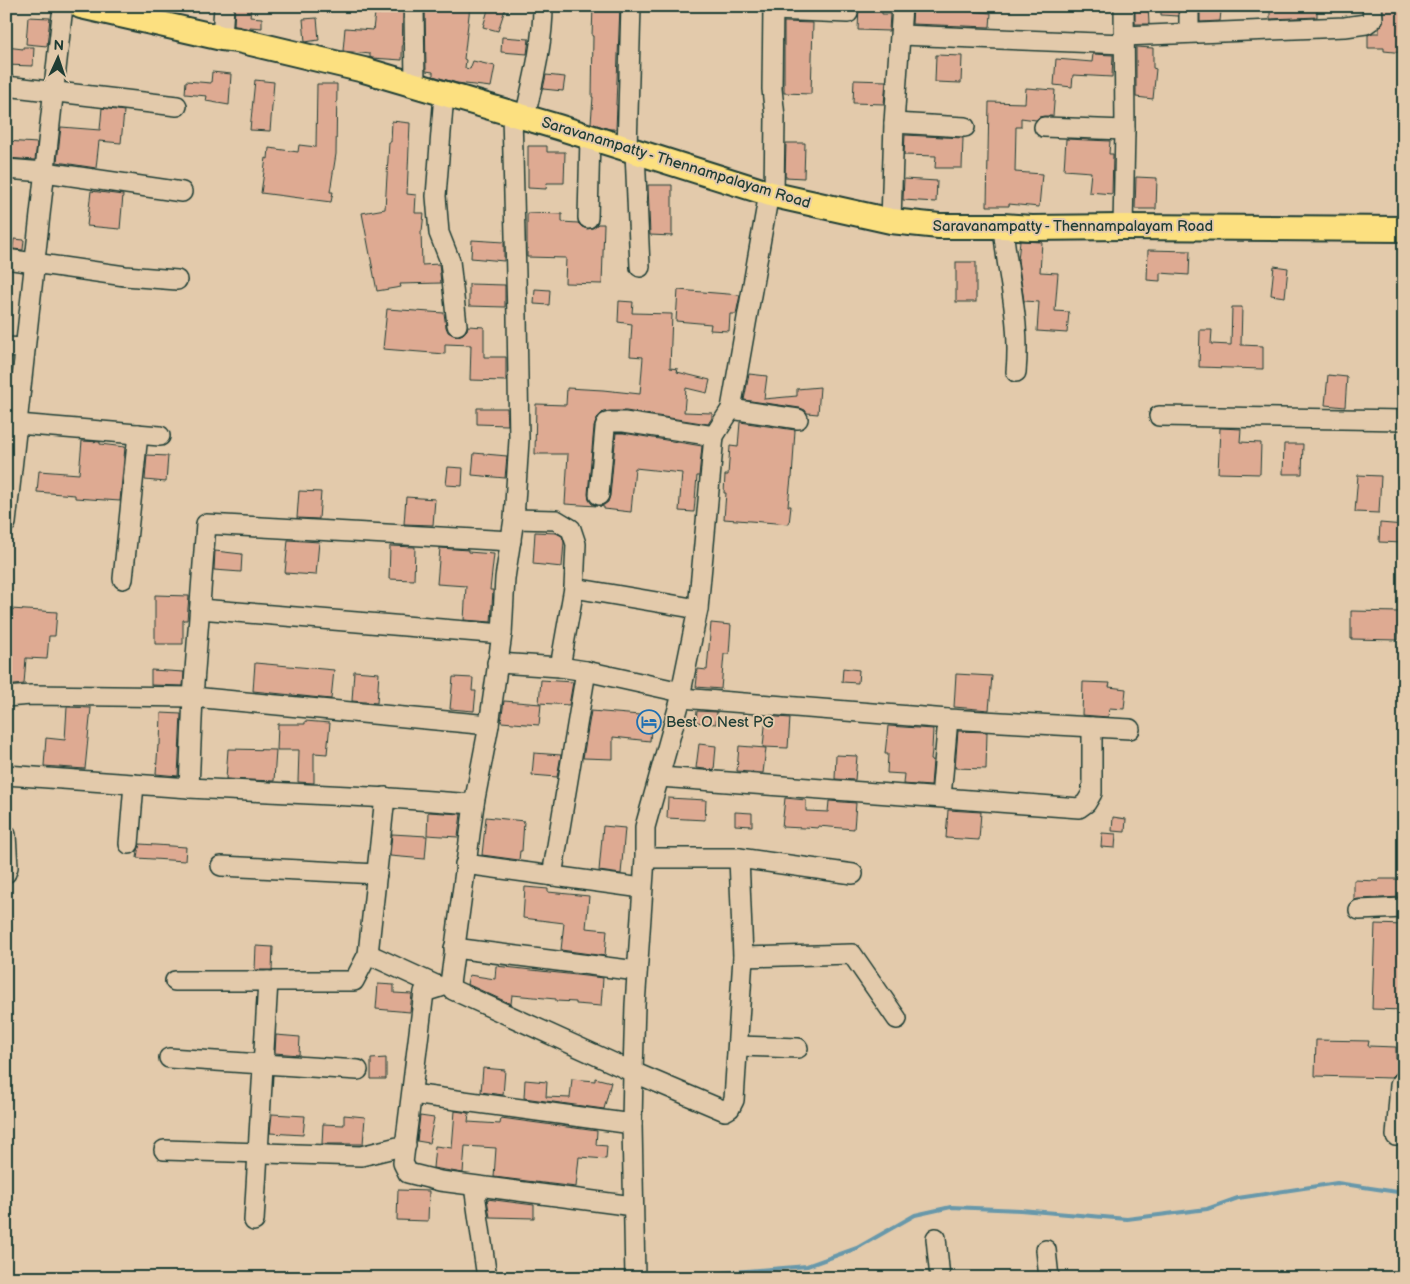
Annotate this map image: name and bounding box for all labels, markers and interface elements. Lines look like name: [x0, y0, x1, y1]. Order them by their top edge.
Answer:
north arrow: [32, 32, 82, 82]
text: N: [53, 37, 64, 54]
street label: Saravanampatty - Thennampalayam Road: [539, 113, 813, 213]
street label: Saravanampatty - Thennampalayam Road: [933, 217, 1213, 236]
hotel icon: Best O Nest PG: [636, 709, 662, 735]
place label: Best O Nest PG: [666, 713, 774, 732]

